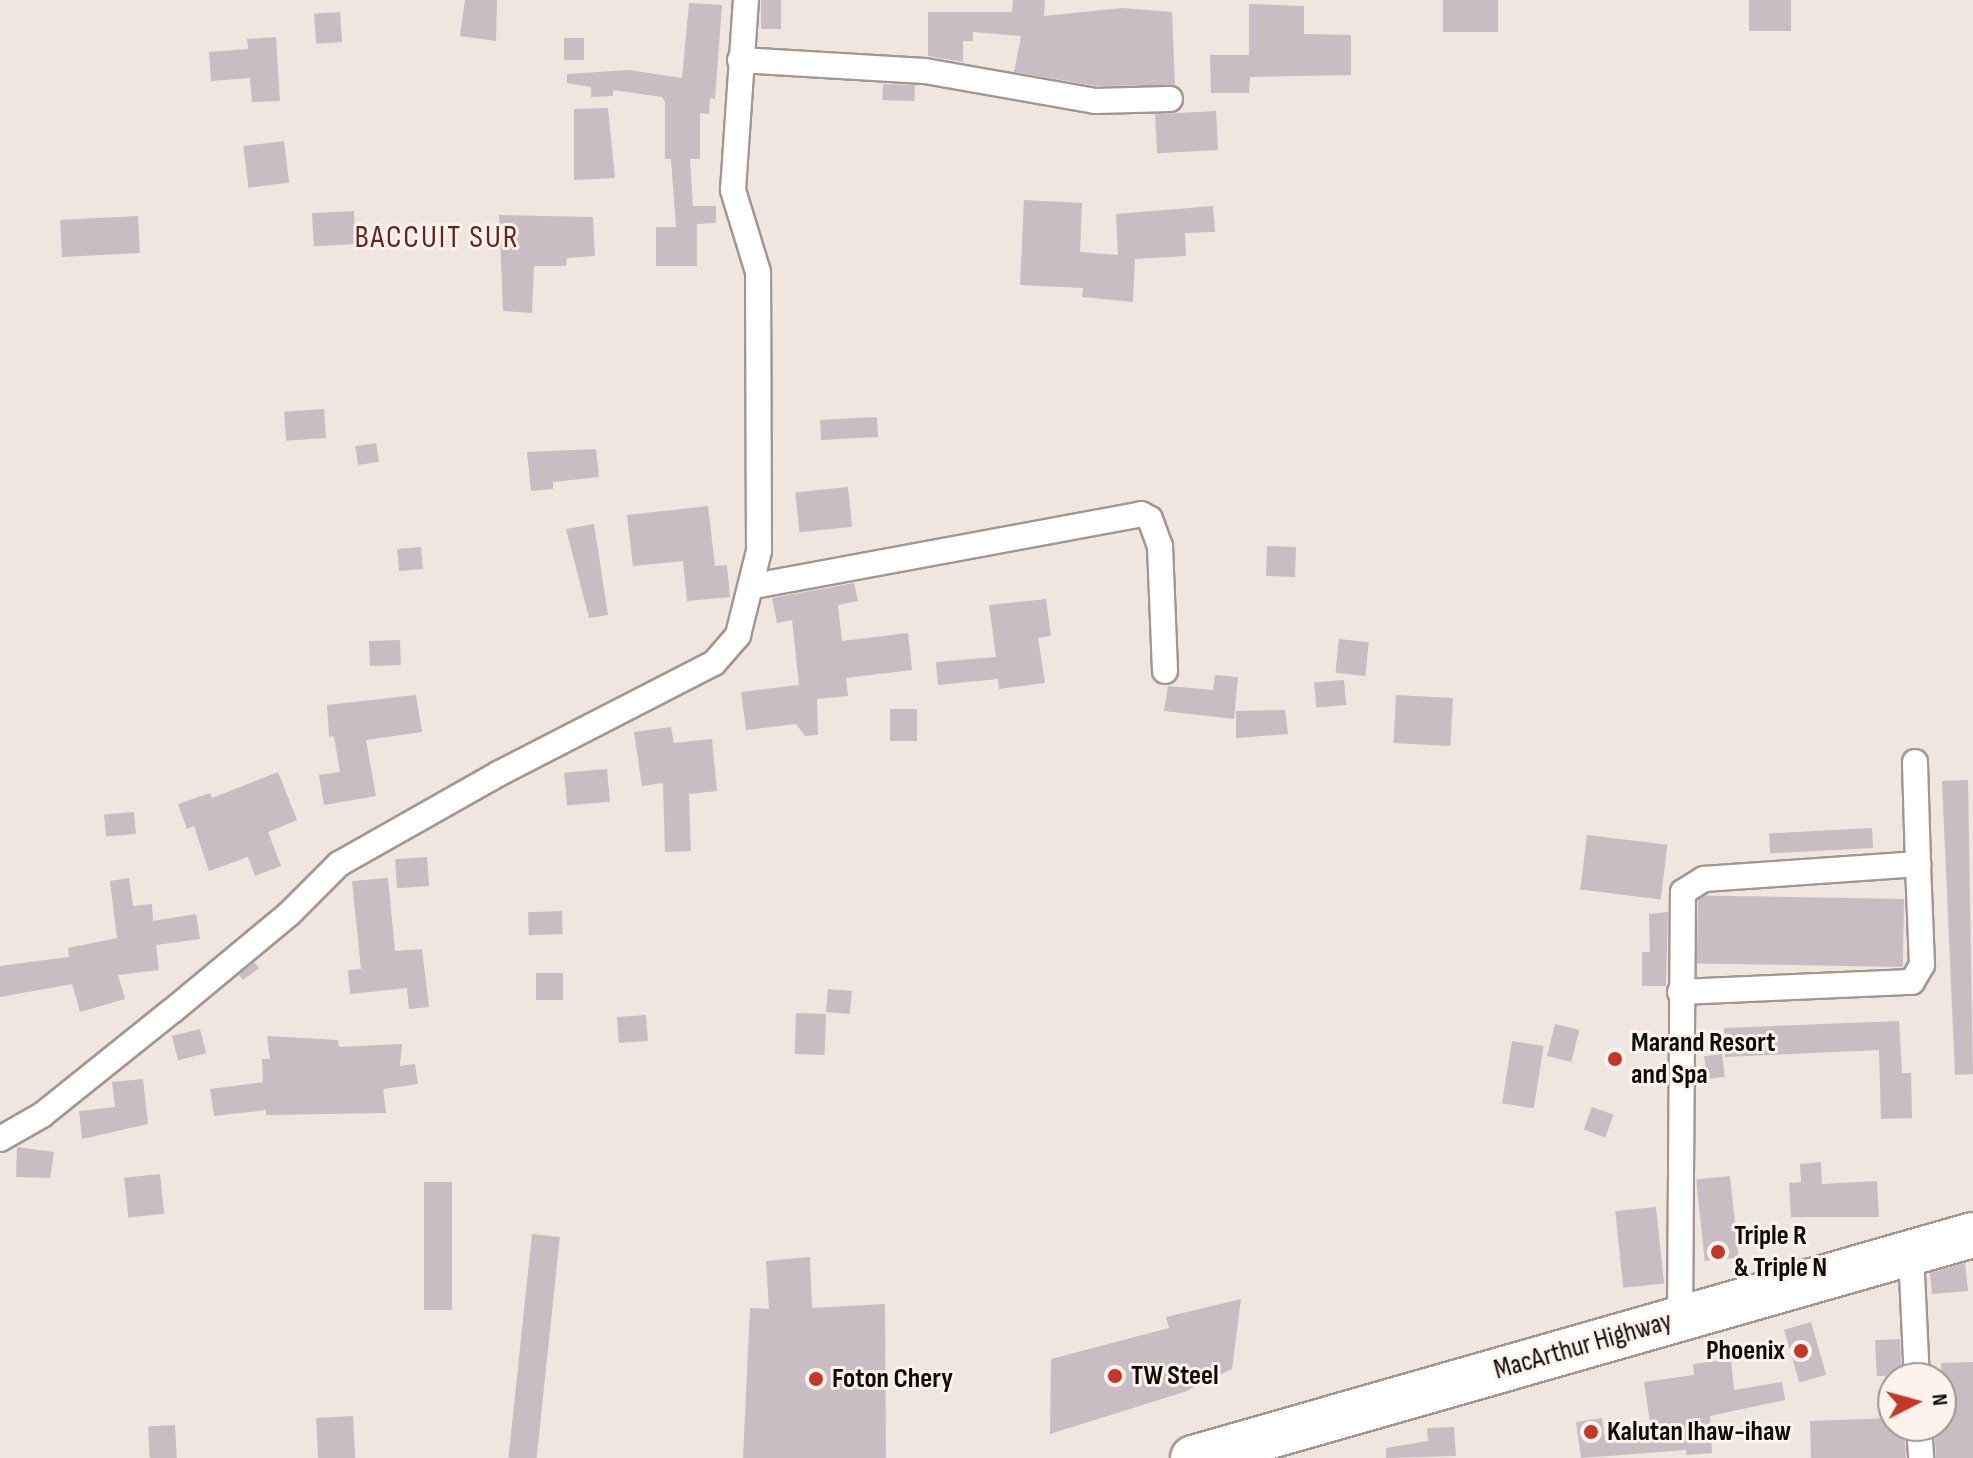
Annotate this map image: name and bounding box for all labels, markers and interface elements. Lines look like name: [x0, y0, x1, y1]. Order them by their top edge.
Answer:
district label: BACCUIT SUR: [354, 219, 520, 257]
place label: Marand Resort and Spa: [1631, 1026, 1776, 1092]
marker: Marand Resort and Spa: [1606, 1050, 1624, 1068]
place label: Triple R & Triple N: [1734, 1219, 1827, 1285]
marker: Triple R & Triple N: [1709, 1243, 1727, 1261]
street label: MacArthur Highway: [1490, 1305, 1676, 1387]
place label: Phoenix: [1706, 1334, 1785, 1368]
marker: Phoenix: [1792, 1342, 1810, 1360]
place label: TW Steel: [1131, 1359, 1219, 1393]
place label: Foton Chery: [832, 1362, 953, 1396]
north arrow: [1877, 1362, 1957, 1442]
marker: TW Steel: [1106, 1367, 1124, 1385]
marker: Foton Chery: [807, 1370, 825, 1388]
text: N: [1925, 1392, 1953, 1407]
place label: Kalutan Ihaw-ihaw: [1607, 1415, 1791, 1449]
marker: Kalutan Ihaw-ihaw: [1582, 1423, 1600, 1441]

